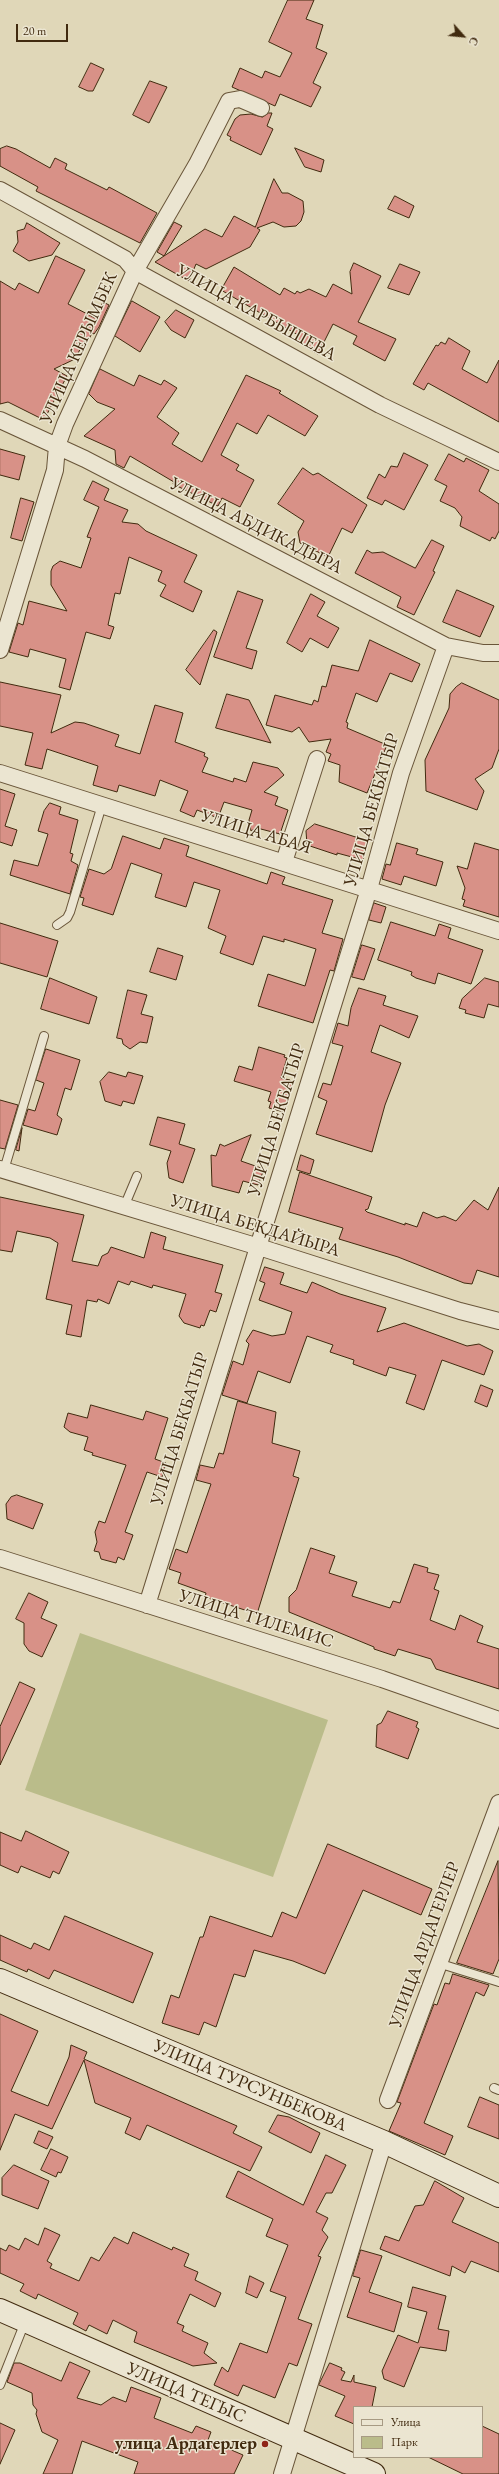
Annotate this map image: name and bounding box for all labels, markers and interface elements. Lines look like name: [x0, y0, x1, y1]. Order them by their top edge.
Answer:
scale bar: [18, 16, 70, 42]
north arrow: [443, 16, 483, 56]
text: 20 m: [23, 23, 46, 39]
text: С: [466, 35, 482, 48]
street label: УЛИЦА КАРБЫШЕВА: [172, 260, 340, 366]
street label: УЛИЦА КЕРЫМБЕК: [36, 269, 122, 427]
street label: УЛИЦА АБДИКАДЫРА: [166, 473, 346, 579]
street label: УЛИЦА БЕКБАТЫР: [340, 731, 404, 889]
street label: УЛИЦА АБАЯ: [198, 805, 314, 859]
street label: УЛИЦА БЕКБАТЫР: [243, 1041, 311, 1199]
street label: УЛИЦА БЕКДАЙЫРА: [168, 1190, 342, 1262]
street label: УЛИЦА БЕКБАТЫР: [146, 1350, 214, 1508]
street label: УЛИЦА ТИЛЕМИС: [176, 1585, 336, 1653]
street label: УЛИЦА АРДАГЕРЛЕР: [385, 1859, 465, 2031]
street label: УЛИЦА ТУРСУНБЕКОВА: [150, 2035, 350, 2137]
street label: УЛИЦА ТЕГЫС: [123, 2358, 249, 2428]
legend: [353, 2406, 483, 2458]
text: Улица: [391, 2414, 421, 2430]
place label: улица Ардагерлер: [115, 2433, 257, 2455]
text: Парк: [391, 2434, 418, 2450]
marker: улица Ардагерлер: [260, 2439, 270, 2449]

